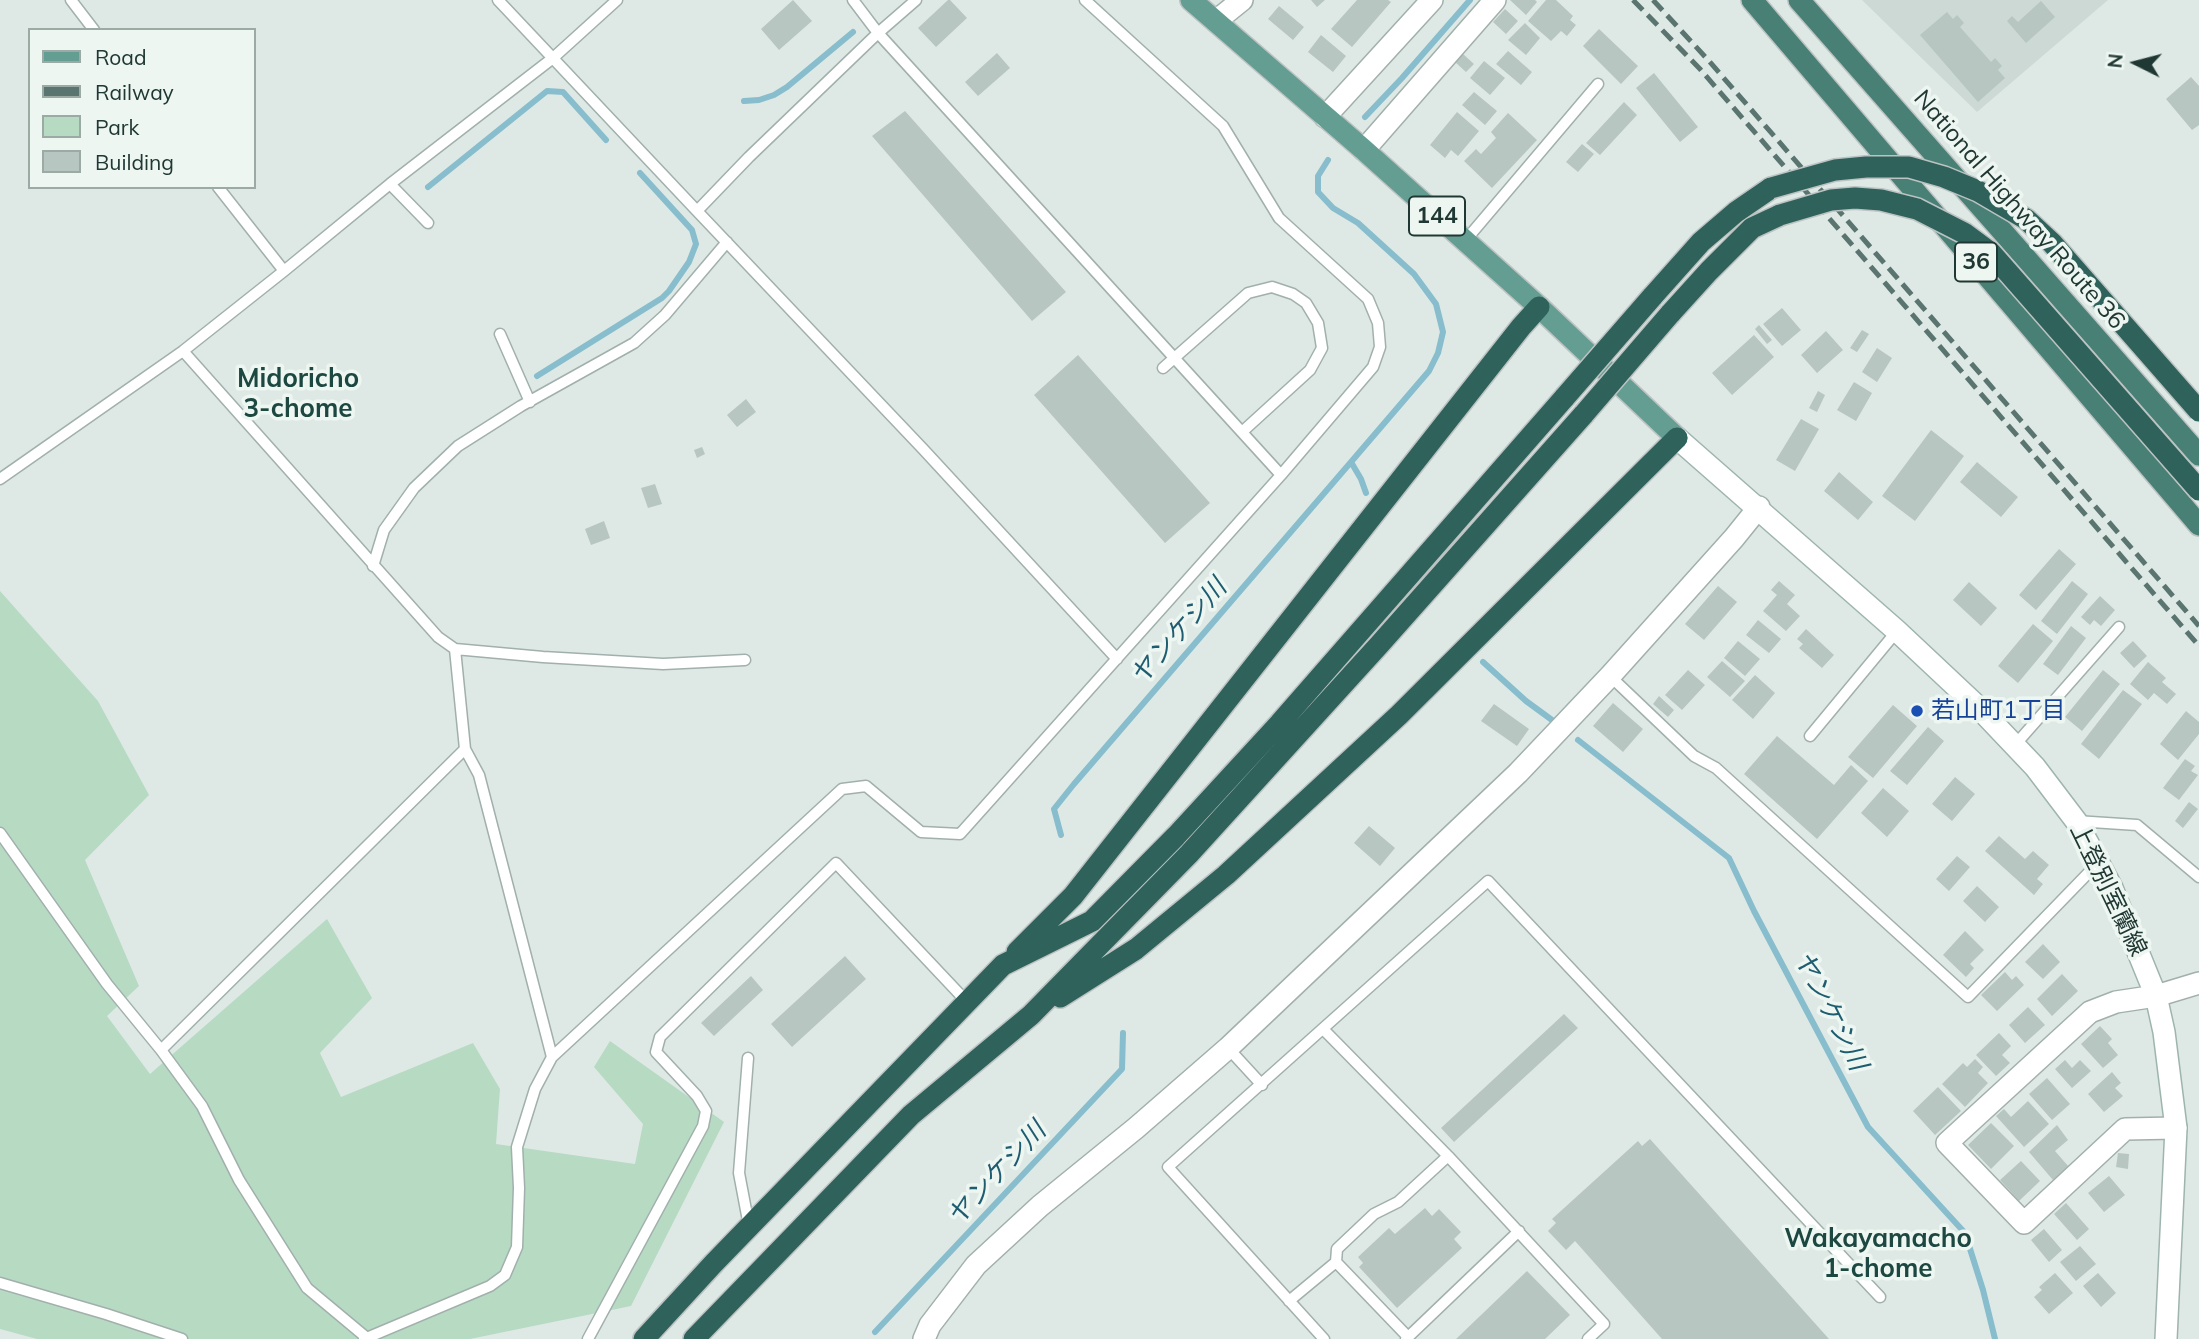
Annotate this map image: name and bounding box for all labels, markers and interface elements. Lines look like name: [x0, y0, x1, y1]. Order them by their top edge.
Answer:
legend: [28, 28, 256, 189]
north arrow: [2101, 28, 2171, 98]
text: Road: [95, 44, 146, 70]
text: N: [2102, 52, 2128, 69]
text: Railway: [95, 79, 174, 105]
street label: National Highway Route 36: [1907, 85, 2131, 335]
text: Park: [95, 114, 139, 140]
text: Building: [95, 149, 174, 175]
road number: 144: [1409, 196, 1465, 236]
road number: 36: [1955, 243, 1997, 282]
district label: Midoricho 3-chome: [237, 363, 359, 424]
water label: ヤンケシ川: [1125, 573, 1233, 691]
place label: 若山町1丁目: [1931, 697, 2065, 725]
marker: 若山町1丁目: [1909, 703, 1925, 719]
street label: 上登別室蘭線: [2063, 819, 2153, 961]
water label: ヤンケシ川: [1787, 946, 1873, 1076]
water label: ヤンケシ川: [941, 1116, 1053, 1232]
district label: Wakayamacho 1-chome: [1784, 1223, 1972, 1284]

